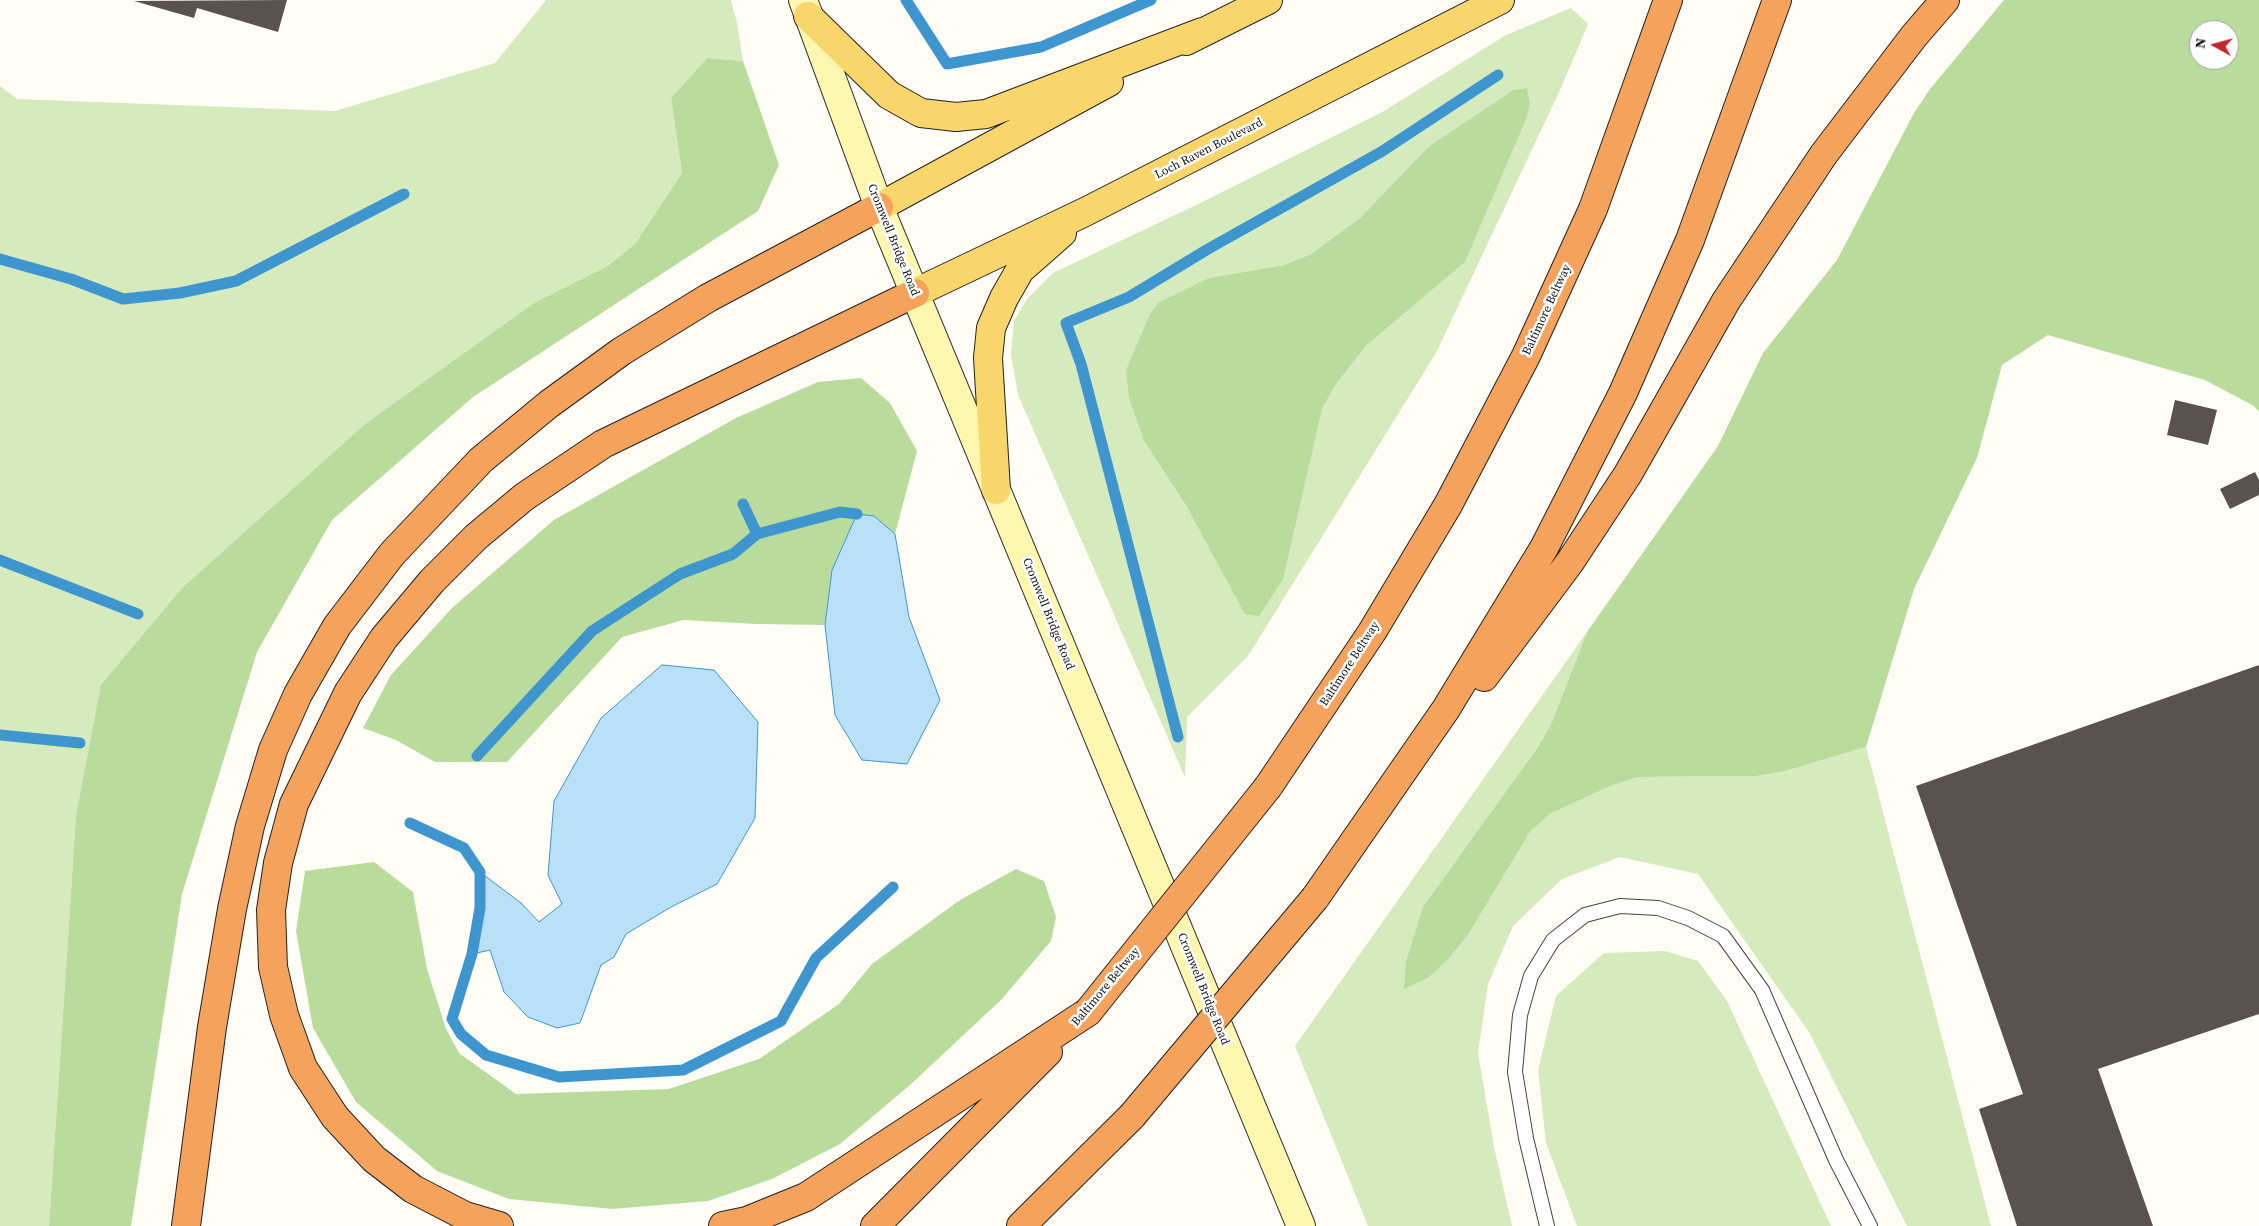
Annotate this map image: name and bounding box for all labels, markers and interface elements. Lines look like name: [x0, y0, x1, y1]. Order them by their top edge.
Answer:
north arrow: [2189, 20, 2239, 70]
text: N: [2190, 37, 2211, 50]
street label: Loch Raven Boulevard: [1153, 115, 1265, 183]
street label: Cromwell Bridge Road: [864, 182, 922, 298]
street label: Baltimore Beltway: [1520, 262, 1574, 358]
street label: Cromwell Bridge Road: [1019, 556, 1077, 672]
street label: Baltimore Beltway: [1317, 619, 1383, 709]
street label: Cromwell Bridge Road: [1174, 931, 1232, 1047]
street label: Baltimore Beltway: [1069, 945, 1143, 1029]

